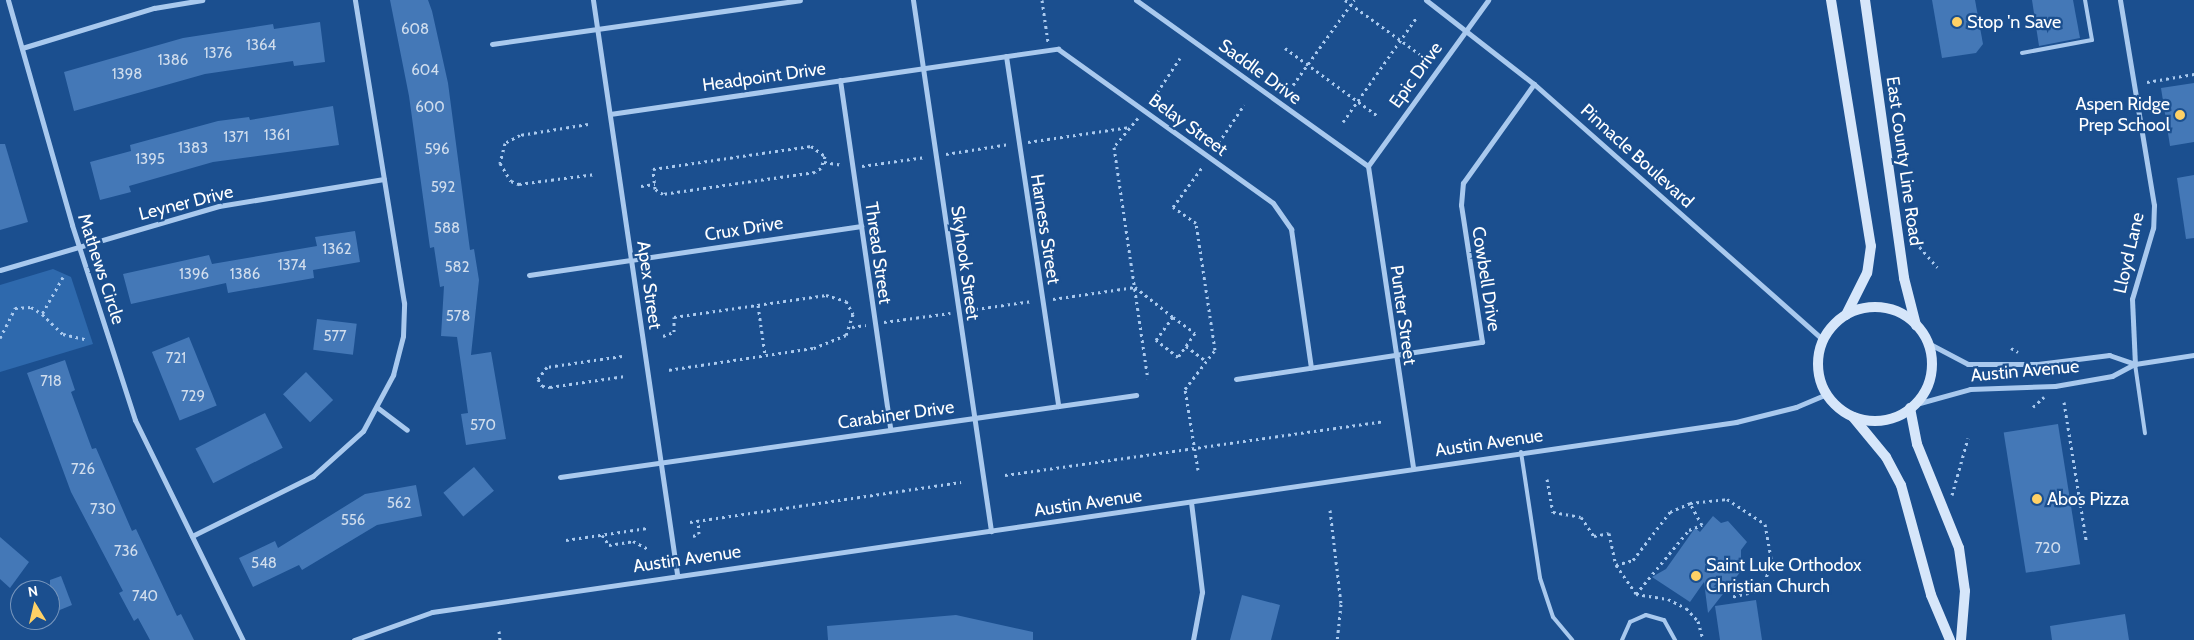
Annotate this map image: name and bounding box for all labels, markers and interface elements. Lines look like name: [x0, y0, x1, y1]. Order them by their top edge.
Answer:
place label: Stop 'n Save: [1967, 11, 2061, 33]
marker: Stop 'n Save: [1951, 16, 1963, 28]
house number: 608: [401, 21, 429, 39]
street label: Saddle Drive: [1214, 35, 1306, 109]
house number: 1364: [246, 37, 276, 55]
street label: Epic Drive: [1385, 38, 1447, 112]
house number: 1376: [204, 45, 232, 63]
house number: 1386: [158, 52, 188, 70]
street label: Headpoint Drive: [701, 58, 827, 96]
house number: 604: [411, 62, 439, 80]
house number: 1398: [112, 66, 142, 84]
street label: East County Line Road: [1881, 75, 1927, 247]
street label: Belay Street: [1144, 89, 1232, 161]
place label: Aspen Ridge Prep School: [2075, 94, 2170, 136]
house number: 600: [415, 99, 445, 117]
street label: Pinnacle Boulevard: [1576, 100, 1698, 212]
marker: Aspen Ridge Prep School: [2174, 109, 2186, 121]
house number: 1361: [264, 127, 290, 145]
house number: 1371: [223, 129, 249, 147]
house number: 1383: [178, 140, 208, 158]
house number: 596: [424, 141, 450, 159]
house number: 1395: [135, 151, 165, 169]
street label: Harness Street: [1026, 172, 1064, 286]
house number: 592: [431, 179, 455, 197]
street label: Leyner Drive: [137, 181, 235, 225]
street label: Thread Street: [860, 201, 896, 305]
street label: Skyhook Street: [946, 204, 984, 322]
street label: Lloyd Lane: [2109, 210, 2149, 296]
street label: Mathews Circle: [73, 211, 129, 327]
street label: Crux Drive: [703, 212, 785, 246]
house number: 588: [434, 220, 460, 238]
street label: Cowbell Drive: [1467, 225, 1505, 333]
street label: Apex Street: [632, 239, 666, 331]
house number: 1362: [322, 241, 352, 259]
house number: 1374: [278, 257, 306, 275]
house number: 582: [444, 259, 470, 277]
street label: Punter Street: [1385, 264, 1421, 366]
house number: 1396: [179, 266, 209, 284]
house number: 1386: [230, 266, 260, 284]
house number: 578: [446, 308, 470, 326]
house number: 577: [323, 328, 347, 346]
house number: 721: [166, 350, 186, 368]
street label: Austin Avenue: [1970, 355, 2080, 387]
house number: 718: [40, 373, 62, 391]
house number: 729: [181, 388, 205, 406]
street label: Carabiner Drive: [837, 396, 955, 434]
house number: 570: [470, 417, 496, 435]
street label: Austin Avenue: [1434, 425, 1544, 461]
house number: 726: [71, 461, 95, 479]
street label: Austin Avenue: [1033, 485, 1143, 521]
place label: Abos Pizza: [2047, 488, 2129, 510]
marker: Abos Pizza: [2031, 493, 2043, 505]
house number: 562: [387, 495, 411, 513]
house number: 730: [90, 501, 116, 519]
house number: 556: [341, 512, 365, 530]
house number: 720: [2035, 540, 2061, 558]
street label: Austin Avenue: [632, 541, 742, 577]
house number: 736: [114, 543, 138, 561]
house number: 548: [251, 555, 277, 573]
place label: Saint Luke Orthodox Christian Church: [1706, 555, 1861, 598]
marker: Saint Luke Orthodox Christian Church: [1690, 570, 1702, 582]
north arrow: [10, 580, 60, 630]
text: N: [27, 582, 39, 601]
house number: 740: [132, 588, 158, 606]

